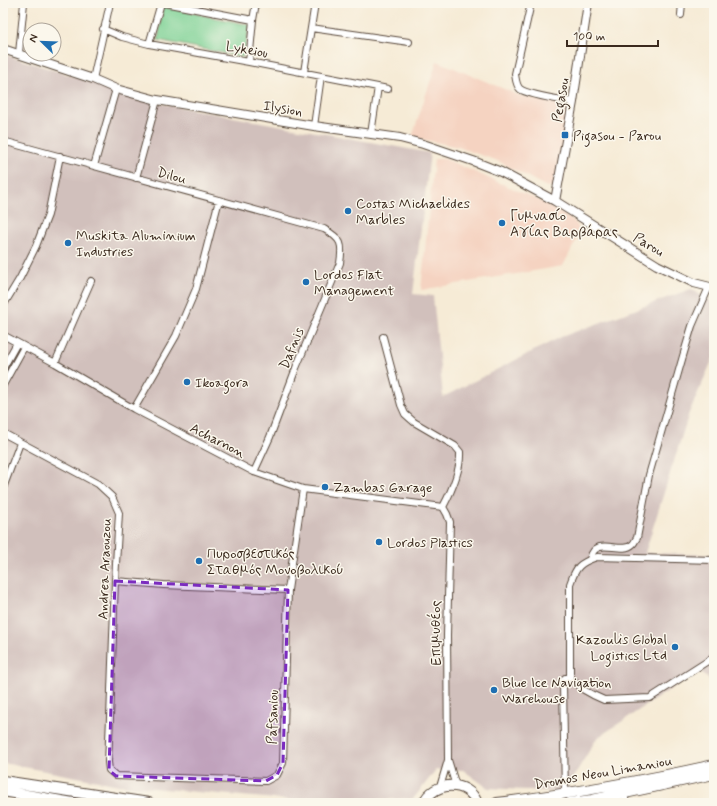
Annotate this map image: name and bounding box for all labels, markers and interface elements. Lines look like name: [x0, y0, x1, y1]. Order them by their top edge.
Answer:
north arrow: [22, 22, 62, 62]
scale bar: [567, 22, 658, 48]
text: 100 m: [573, 29, 605, 45]
text: N: [26, 32, 42, 45]
street label: Lykeiou: [224, 37, 270, 63]
street label: Pegasou: [548, 77, 576, 124]
street label: Ilysion: [262, 97, 304, 121]
place label: Pigasou - Parou: [573, 127, 661, 147]
marker: Pigasou - Parou: [560, 130, 570, 140]
street label: Dilou: [155, 163, 189, 189]
place label: Costas Michaelides Marbles: [356, 195, 470, 229]
marker: Costas Michaelides Marbles: [343, 206, 353, 216]
place label: Γυμνασίο Αγίας Βαρβάρας: [510, 207, 618, 241]
marker: Γυμνασίο Αγίας Βαρβάρας: [497, 218, 507, 228]
place label: Muskita Aluminium Industries: [76, 227, 196, 261]
street label: Parou: [630, 229, 667, 261]
marker: Muskita Aluminium Industries: [63, 238, 73, 248]
place label: Lordos Flat Management: [314, 266, 394, 301]
marker: Lordos Flat Management: [301, 277, 311, 287]
street label: Dafnis: [275, 325, 308, 372]
place label: Ikoagora: [195, 374, 249, 394]
marker: Ikoagora: [182, 377, 192, 387]
street label: Acharnon: [187, 419, 248, 463]
place label: Zambas Garage: [333, 479, 432, 497]
marker: Zambas Garage: [320, 482, 330, 492]
street label: Andrea Araouzou: [94, 518, 116, 620]
place label: Lordos Plastics: [387, 534, 473, 552]
marker: Lordos Plastics: [374, 537, 384, 547]
place label: Πυροσβεστικός Σταθμός Μονοβολικού: [207, 545, 343, 579]
marker: Πυροσβεστικός Σταθμός Μονοβολικού: [194, 556, 204, 566]
street label: Επιμυθέος: [426, 600, 445, 666]
place label: Kazoulis Global Logistics Ltd: [576, 631, 667, 667]
marker: Kazoulis Global Logistics Ltd: [670, 642, 680, 652]
place label: Blue Ice Navigation Warehouse: [502, 674, 611, 708]
marker: Blue Ice Navigation Warehouse: [489, 685, 499, 695]
street label: Pafsaniou: [263, 689, 283, 745]
street label: Dromos Neou Limaniou: [533, 752, 674, 794]

